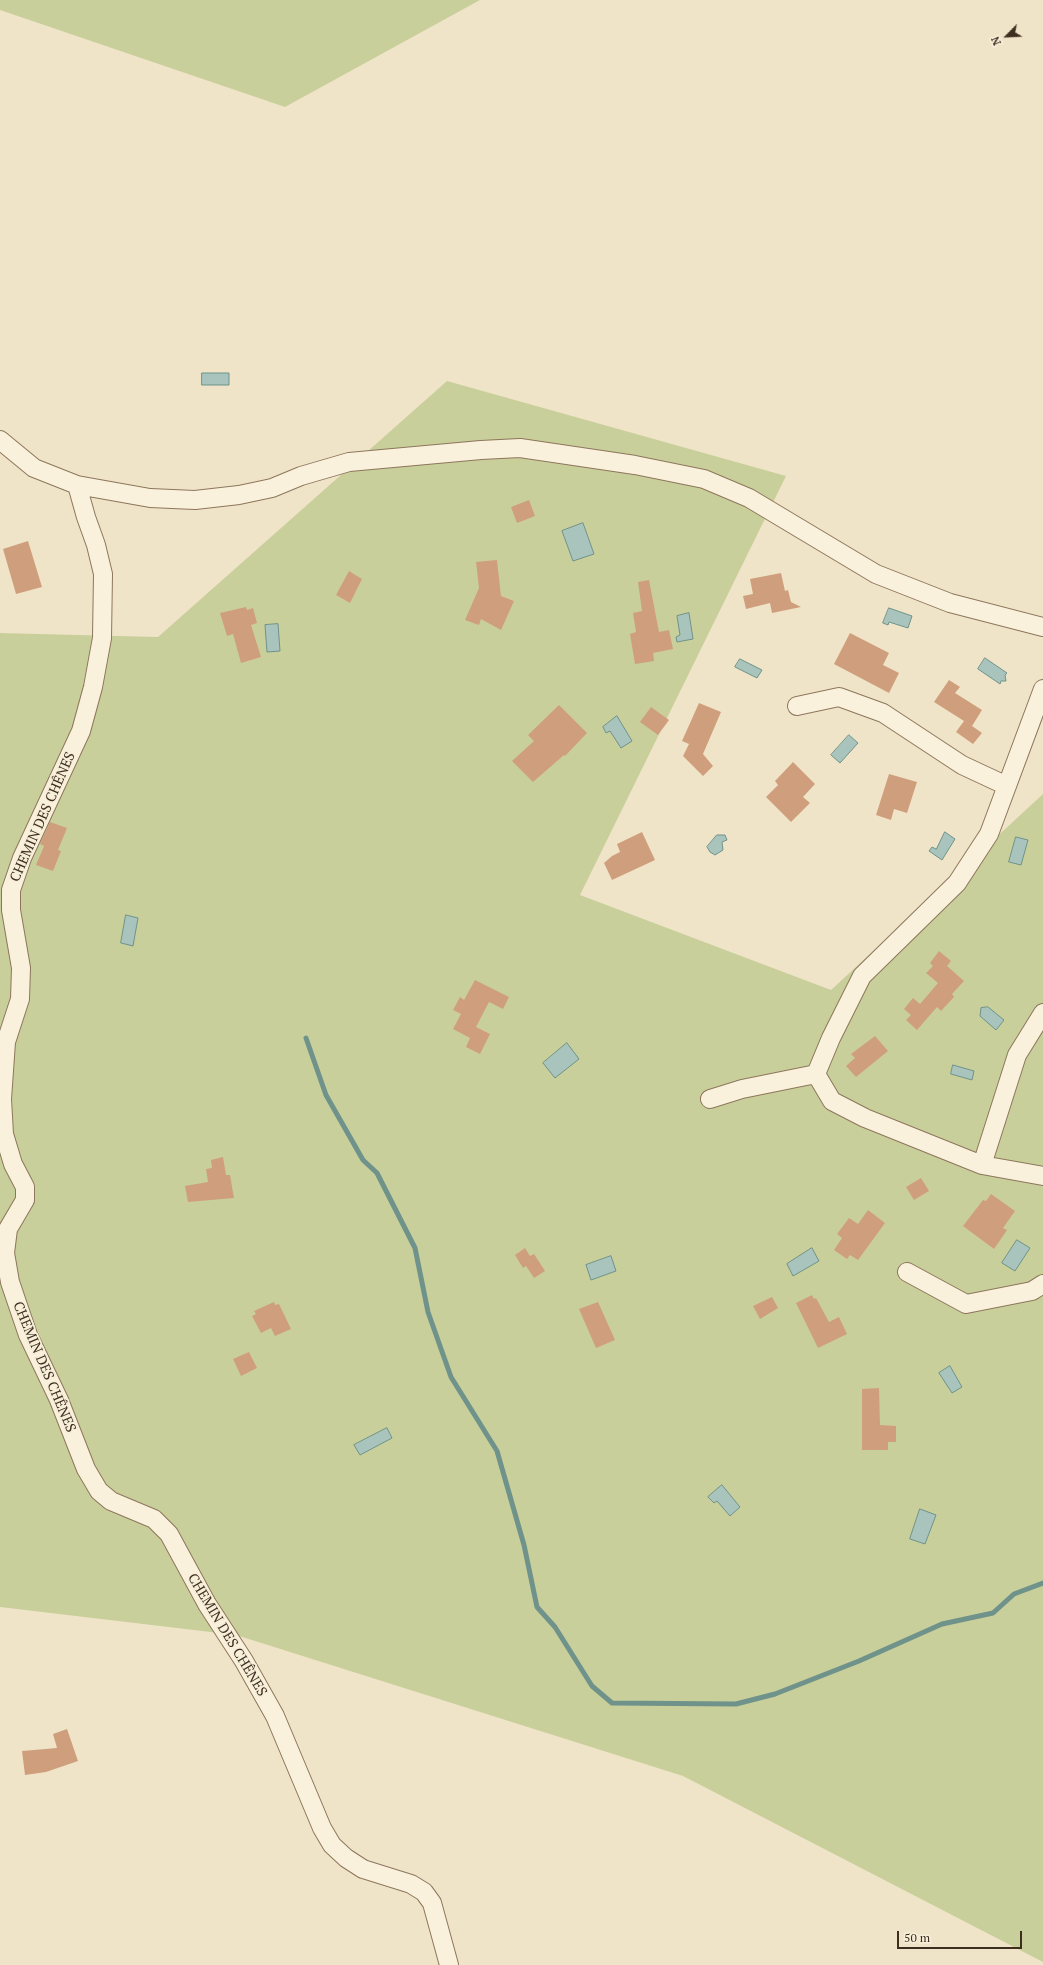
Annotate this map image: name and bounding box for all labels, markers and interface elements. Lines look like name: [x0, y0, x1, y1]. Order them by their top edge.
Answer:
north arrow: [987, 16, 1027, 56]
text: N: [988, 34, 1004, 48]
street label: CHEMIN DES CHÊNES: [7, 750, 79, 884]
street label: CHEMIN DES CHÊNES: [9, 1299, 79, 1435]
street label: CHEMIN DES CHÊNES: [184, 1571, 270, 1699]
scale bar: [899, 1923, 1024, 1949]
text: 50 m: [904, 1930, 930, 1945]

